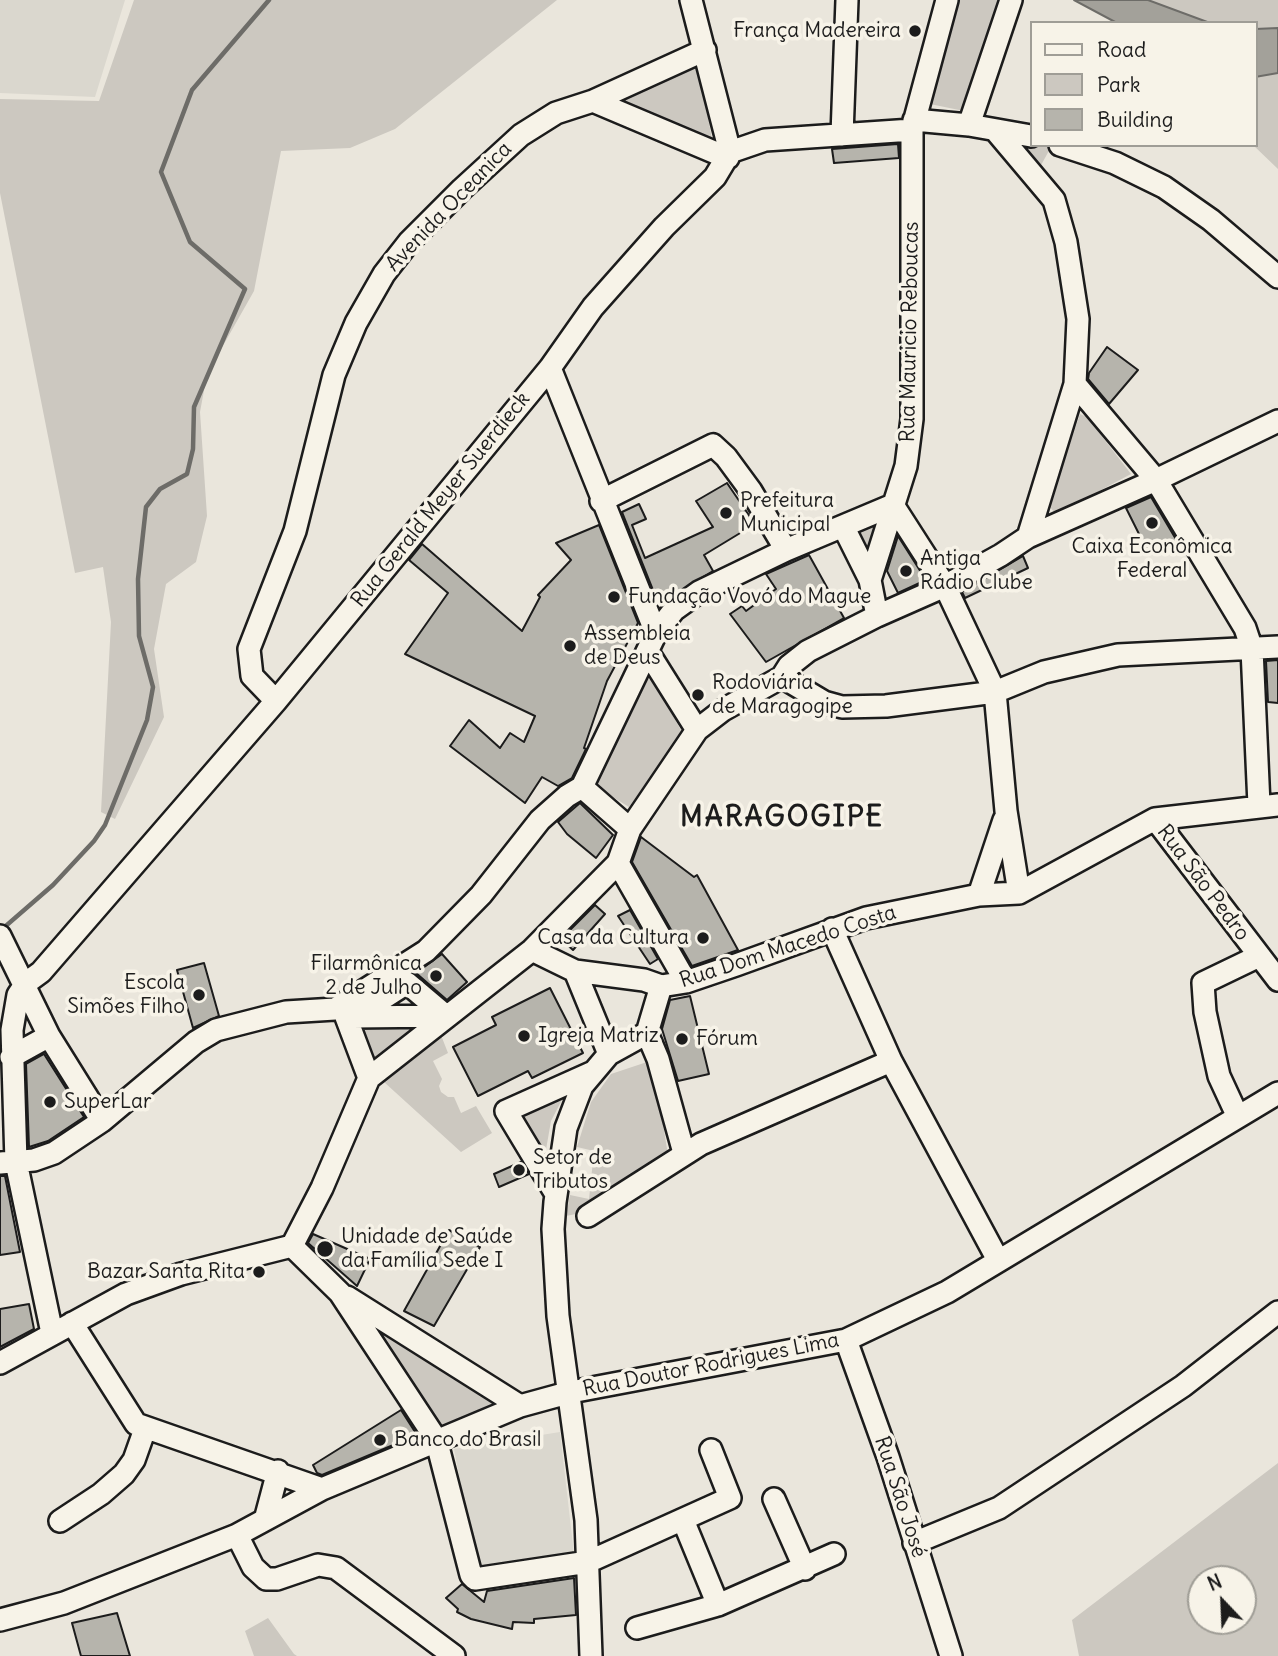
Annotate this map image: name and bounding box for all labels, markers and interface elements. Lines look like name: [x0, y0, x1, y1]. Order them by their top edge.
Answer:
place label: França Madereira: [733, 18, 901, 44]
legend: [1030, 21, 1257, 147]
marker: França Madereira: [907, 23, 923, 39]
text: Road: [1097, 36, 1146, 63]
text: Park: [1097, 71, 1140, 98]
text: Building: [1097, 106, 1173, 133]
street label: Avenida Oceanica: [381, 137, 517, 277]
street label: Rua Mauricio Reboucas: [895, 221, 925, 443]
street label: Rua Gerald Meyer Suerdieck: [346, 387, 536, 613]
place label: Prefeitura Municipal: [740, 488, 834, 538]
marker: Prefeitura Municipal: [718, 505, 734, 521]
marker: Caixa Econômica Federal: [1144, 515, 1160, 531]
place label: Caixa Econômica Federal: [1071, 534, 1233, 584]
place label: Antiga Rádio Clube: [920, 546, 1033, 596]
marker: Antiga Rádio Clube: [898, 563, 914, 579]
place label: Fundação Vovó do Mague: [628, 584, 871, 610]
marker: Fundação Vovó do Mague: [606, 589, 622, 605]
place label: Assembleia de Deus: [584, 621, 691, 671]
marker: Assembleia de Deus: [562, 638, 578, 654]
place label: Rodoviária de Maragogipe: [712, 670, 853, 720]
marker: Rodoviária de Maragogipe: [690, 687, 706, 703]
district label: MARAGOGIPE: [681, 801, 883, 835]
street label: Rua São Pedro: [1151, 820, 1255, 946]
street label: Rua Dom Macedo Costa: [677, 900, 899, 994]
place label: Casa da Cultura: [537, 925, 689, 951]
marker: Casa da Cultura: [695, 930, 711, 946]
place label: Filarmônica 2 de Julho: [311, 951, 422, 1001]
marker: Filarmônica 2 de Julho: [428, 968, 444, 984]
place label: Escola Simões Filho: [67, 970, 185, 1020]
marker: Escola Simões Filho: [191, 987, 207, 1003]
place label: Igreja Matriz: [538, 1023, 659, 1049]
place label: Fórum: [696, 1026, 758, 1052]
marker: Igreja Matriz: [516, 1028, 532, 1044]
marker: Fórum: [674, 1031, 690, 1047]
place label: SuperLar: [64, 1089, 152, 1115]
marker: SuperLar: [42, 1094, 58, 1110]
place label: Setor de Tributos: [533, 1145, 612, 1195]
marker: Setor de Tributos: [511, 1162, 527, 1178]
place label: Unidade de Saúde da Família Sede I: [341, 1224, 513, 1274]
marker: Unidade de Saúde da Família Sede I: [315, 1239, 335, 1259]
place label: Bazar Santa Rita: [87, 1259, 245, 1285]
marker: Bazar Santa Rita: [251, 1264, 267, 1280]
street label: Rua Doutor Rodrigues Lima: [581, 1328, 841, 1402]
place label: Banco do Brasil: [394, 1427, 541, 1453]
marker: Banco do Brasil: [372, 1432, 388, 1448]
street label: Rua São José: [869, 1433, 931, 1561]
north arrow: [1187, 1565, 1257, 1635]
text: N: [1204, 1569, 1225, 1596]

